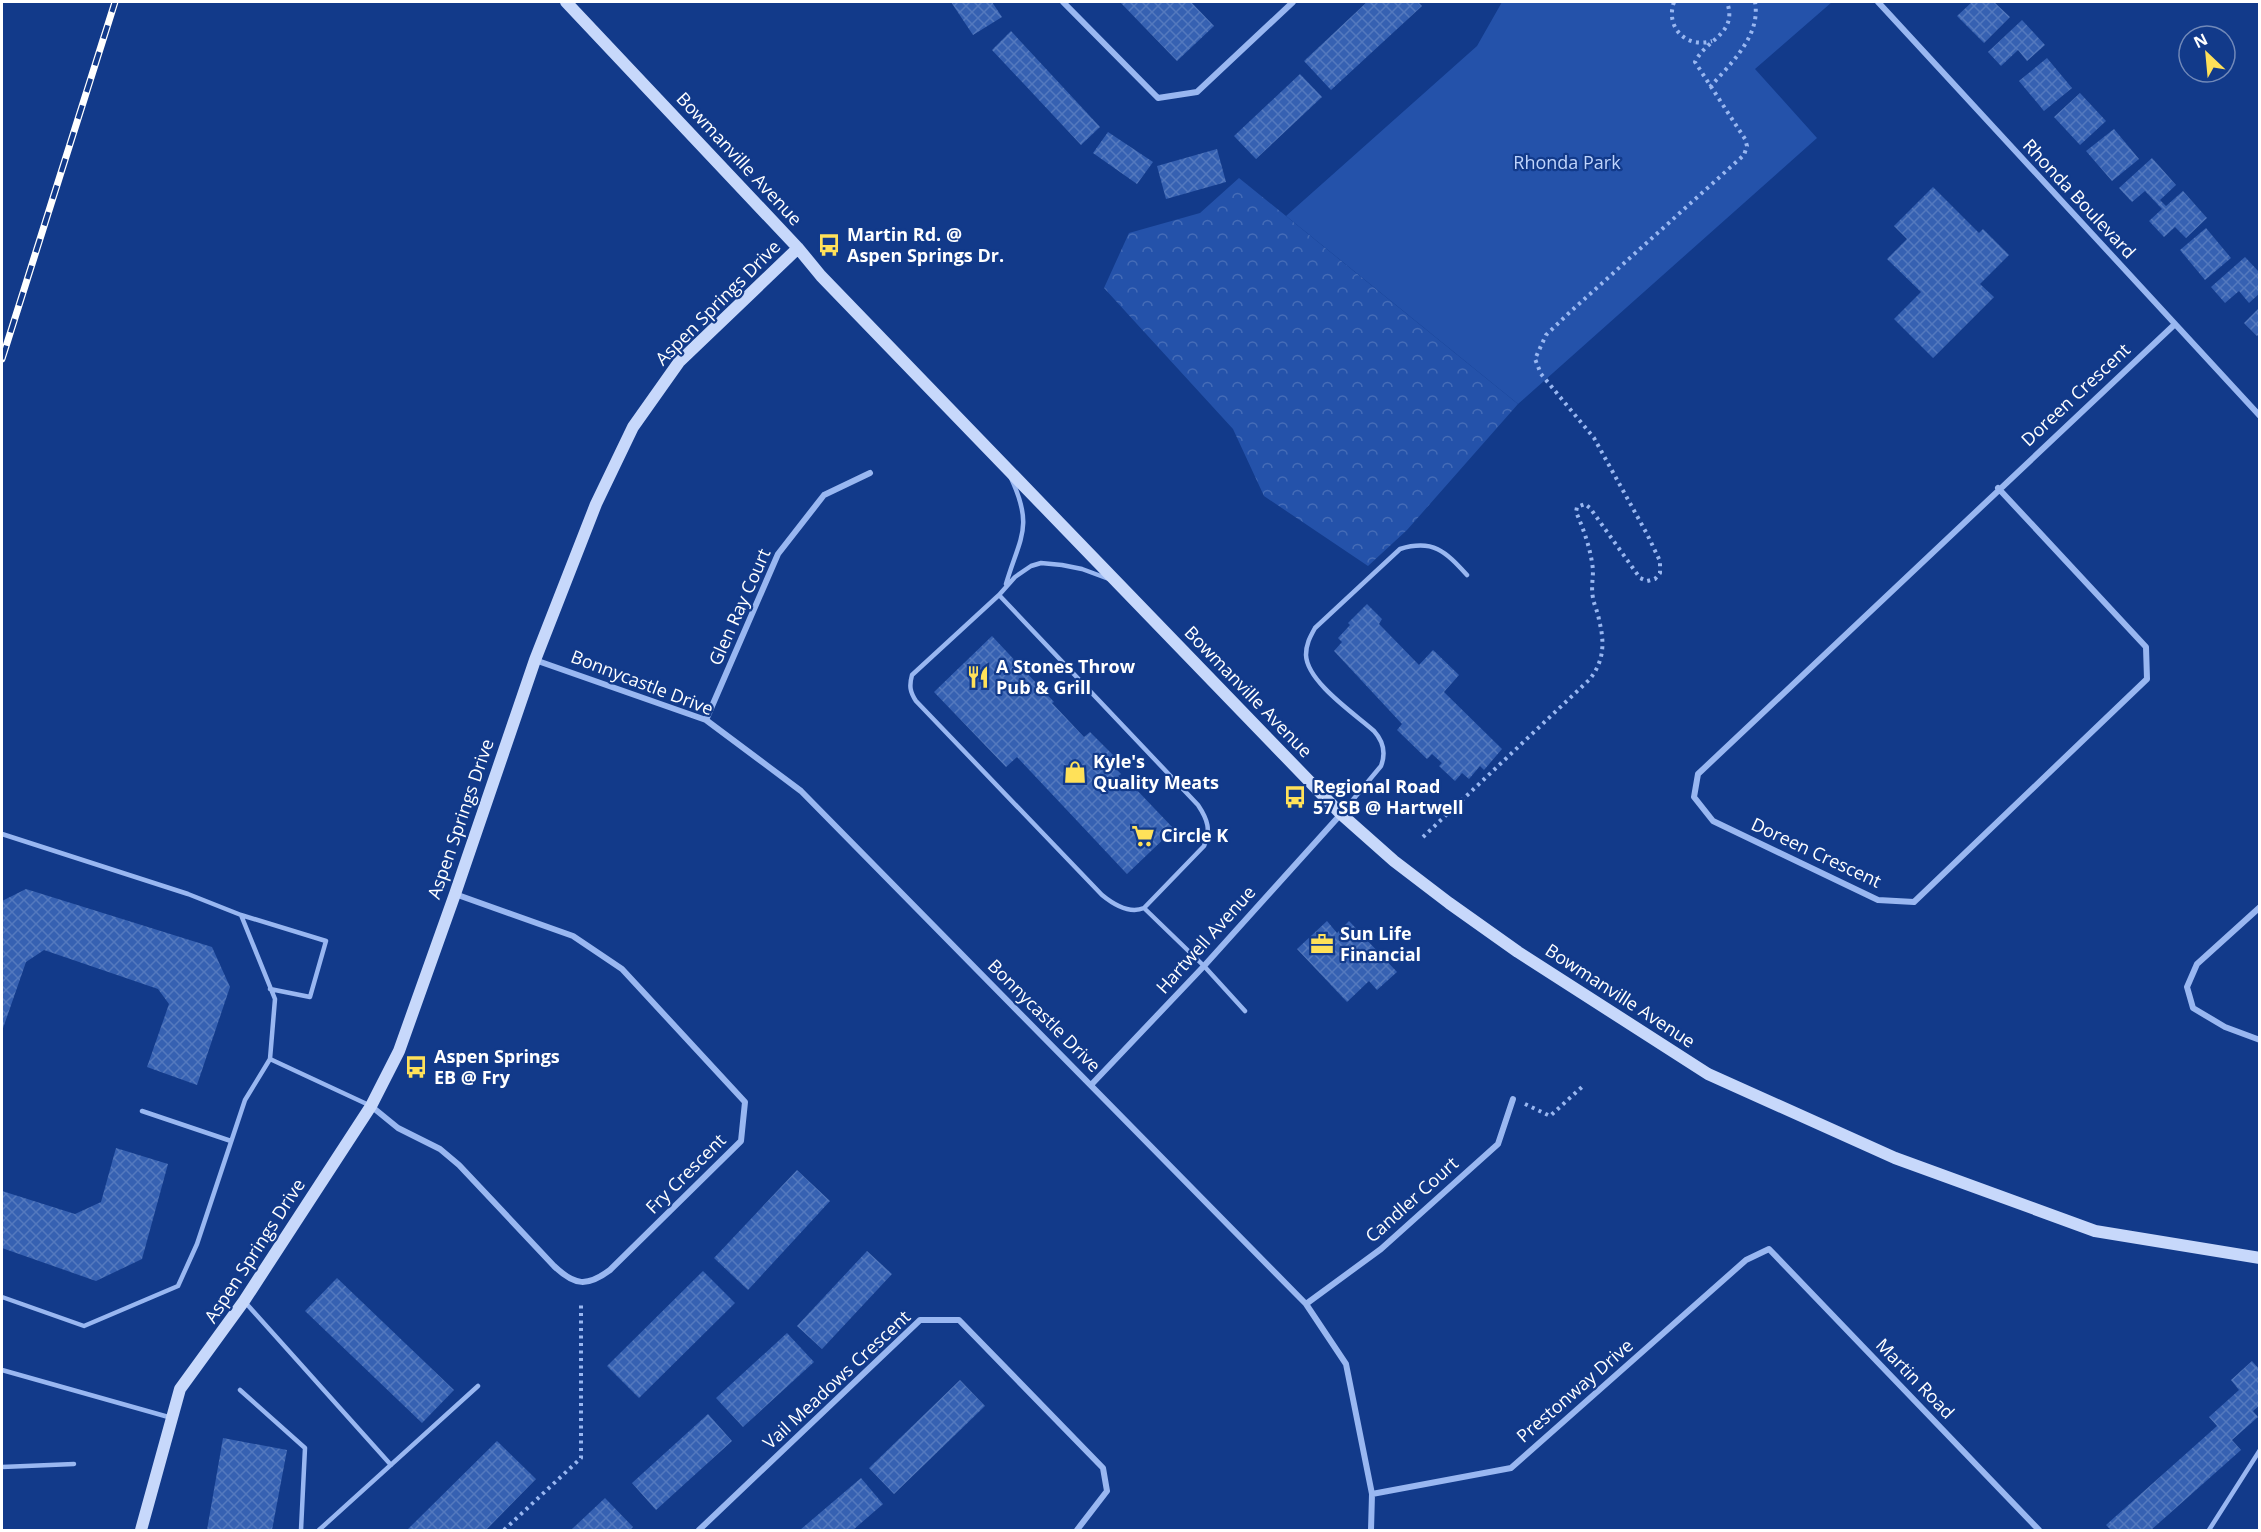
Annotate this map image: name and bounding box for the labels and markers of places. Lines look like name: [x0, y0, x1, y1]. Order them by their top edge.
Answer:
place label: Martin Rd. @ Aspen Springs Dr.: [847, 222, 1004, 267]
bus stop icon: Martin Rd. @ Aspen Springs Dr.: [816, 232, 842, 258]
place label: A Stones Throw Pub & Grill: [996, 654, 1136, 699]
restaurant icon: A Stones Throw Pub & Grill: [965, 664, 991, 690]
place label: Kyle's Quality Meats: [1093, 749, 1219, 794]
shop icon: Kyle's Quality Meats: [1062, 759, 1088, 785]
place label: Regional Road 57 SB @ Hartwell: [1313, 774, 1463, 819]
bus stop icon: Regional Road 57 SB @ Hartwell: [1282, 784, 1308, 810]
supermarket icon: Circle K: [1130, 823, 1156, 849]
place label: Circle K: [1161, 823, 1228, 847]
place label: Sun Life Financial: [1340, 921, 1421, 966]
office icon: Sun Life Financial: [1309, 931, 1335, 957]
place label: Aspen Springs EB @ Fry: [434, 1044, 560, 1089]
bus stop icon: Aspen Springs EB @ Fry: [403, 1054, 429, 1080]

